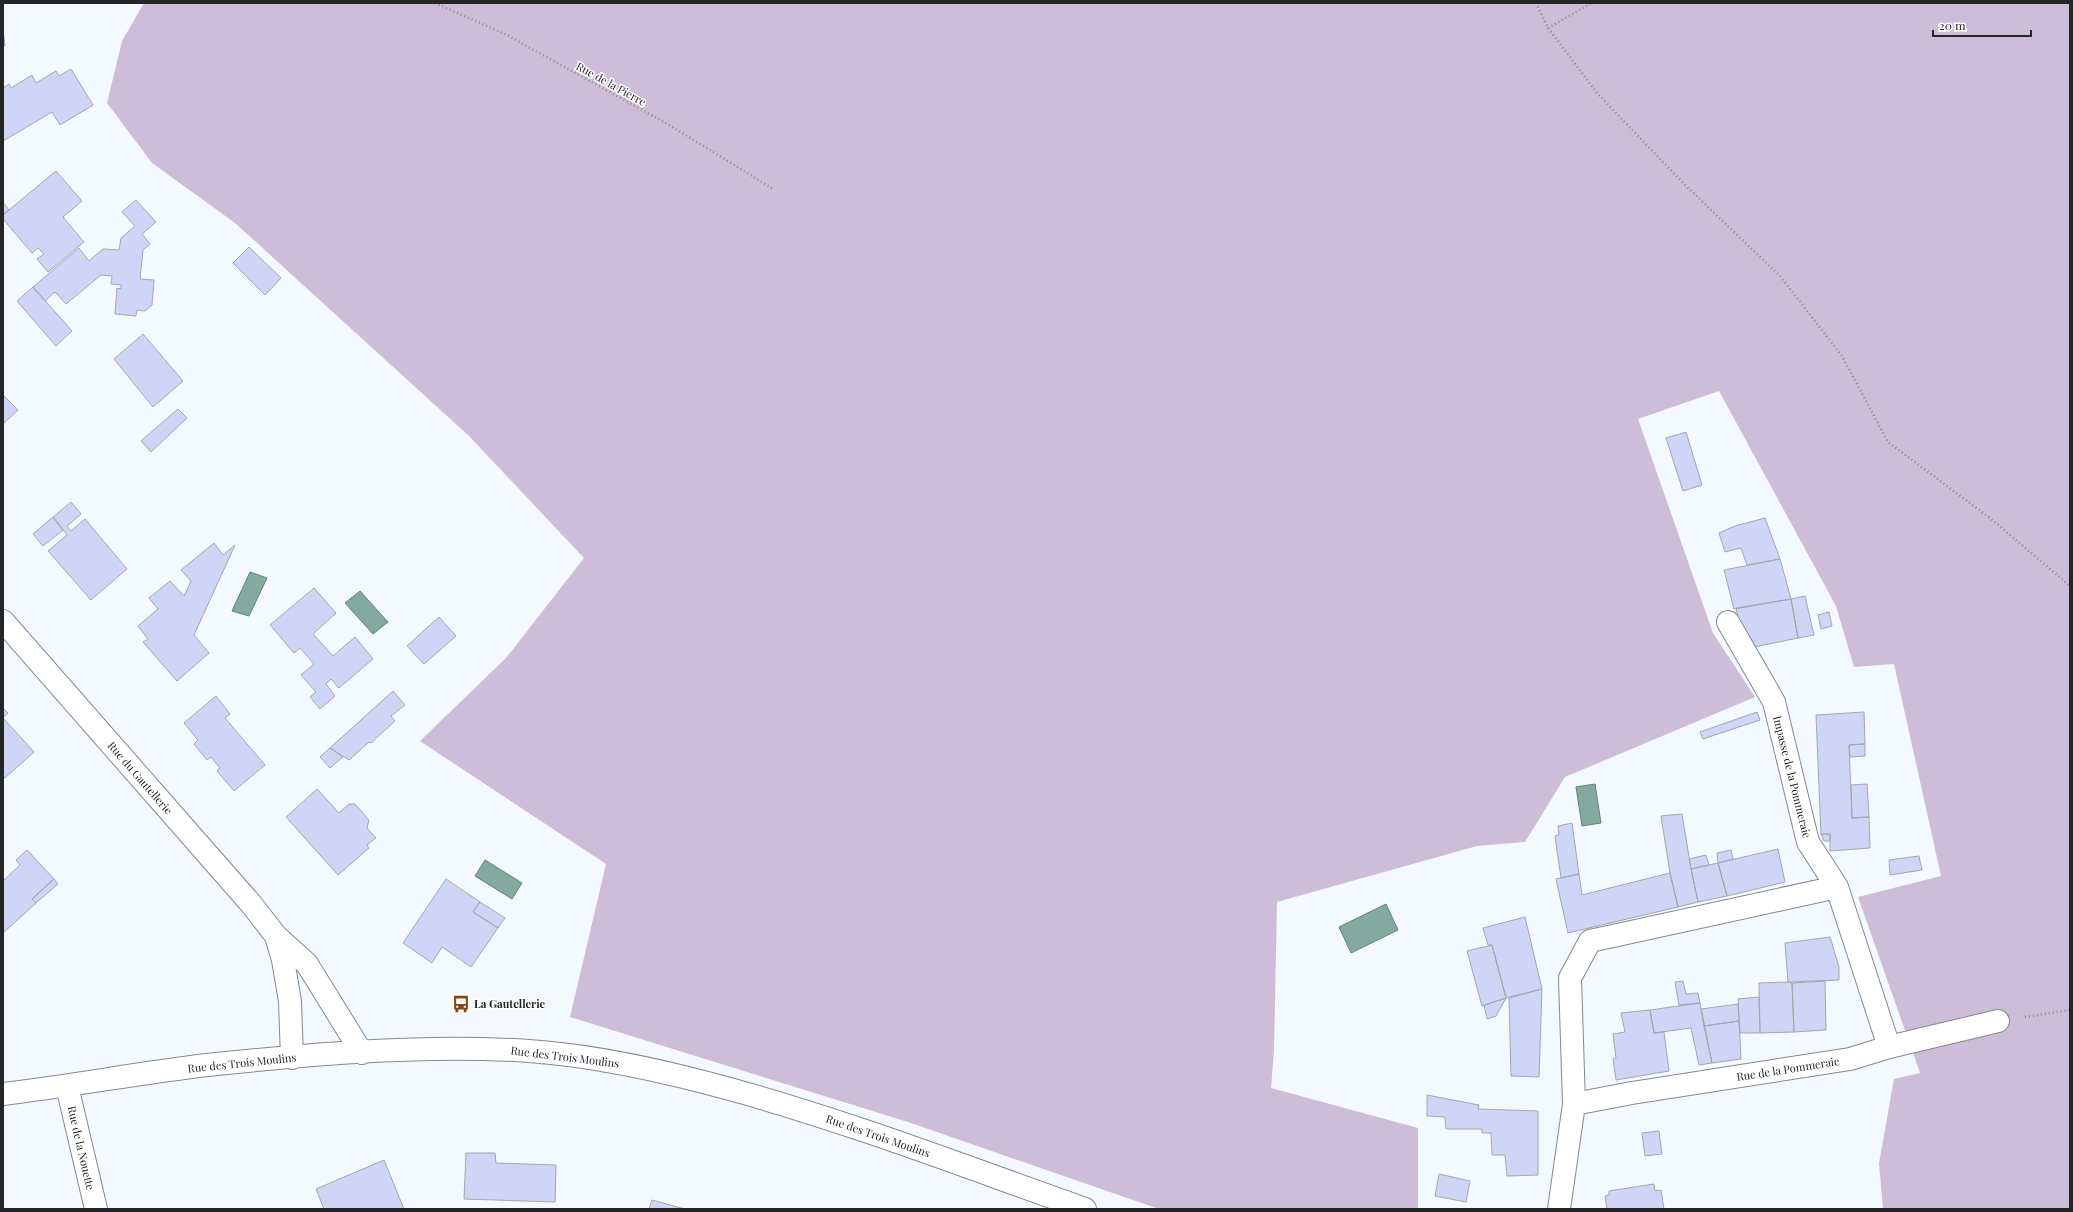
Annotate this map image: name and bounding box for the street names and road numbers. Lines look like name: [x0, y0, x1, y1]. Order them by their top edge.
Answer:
street label: Rue de la Pierre: [574, 58, 649, 109]
street label: Impasse de la Pommeraie: [1770, 714, 1815, 840]
street label: Rue du Gautellerie: [105, 738, 176, 818]
street label: Rue des Trois Moulins: [510, 1042, 620, 1071]
street label: Rue des Trois Moulins: [187, 1049, 297, 1076]
street label: Rue de la Pommeraie: [1735, 1053, 1841, 1084]
street label: Rue de la Nouette: [65, 1104, 99, 1192]
street label: Rue des Trois Moulins: [824, 1111, 932, 1160]

